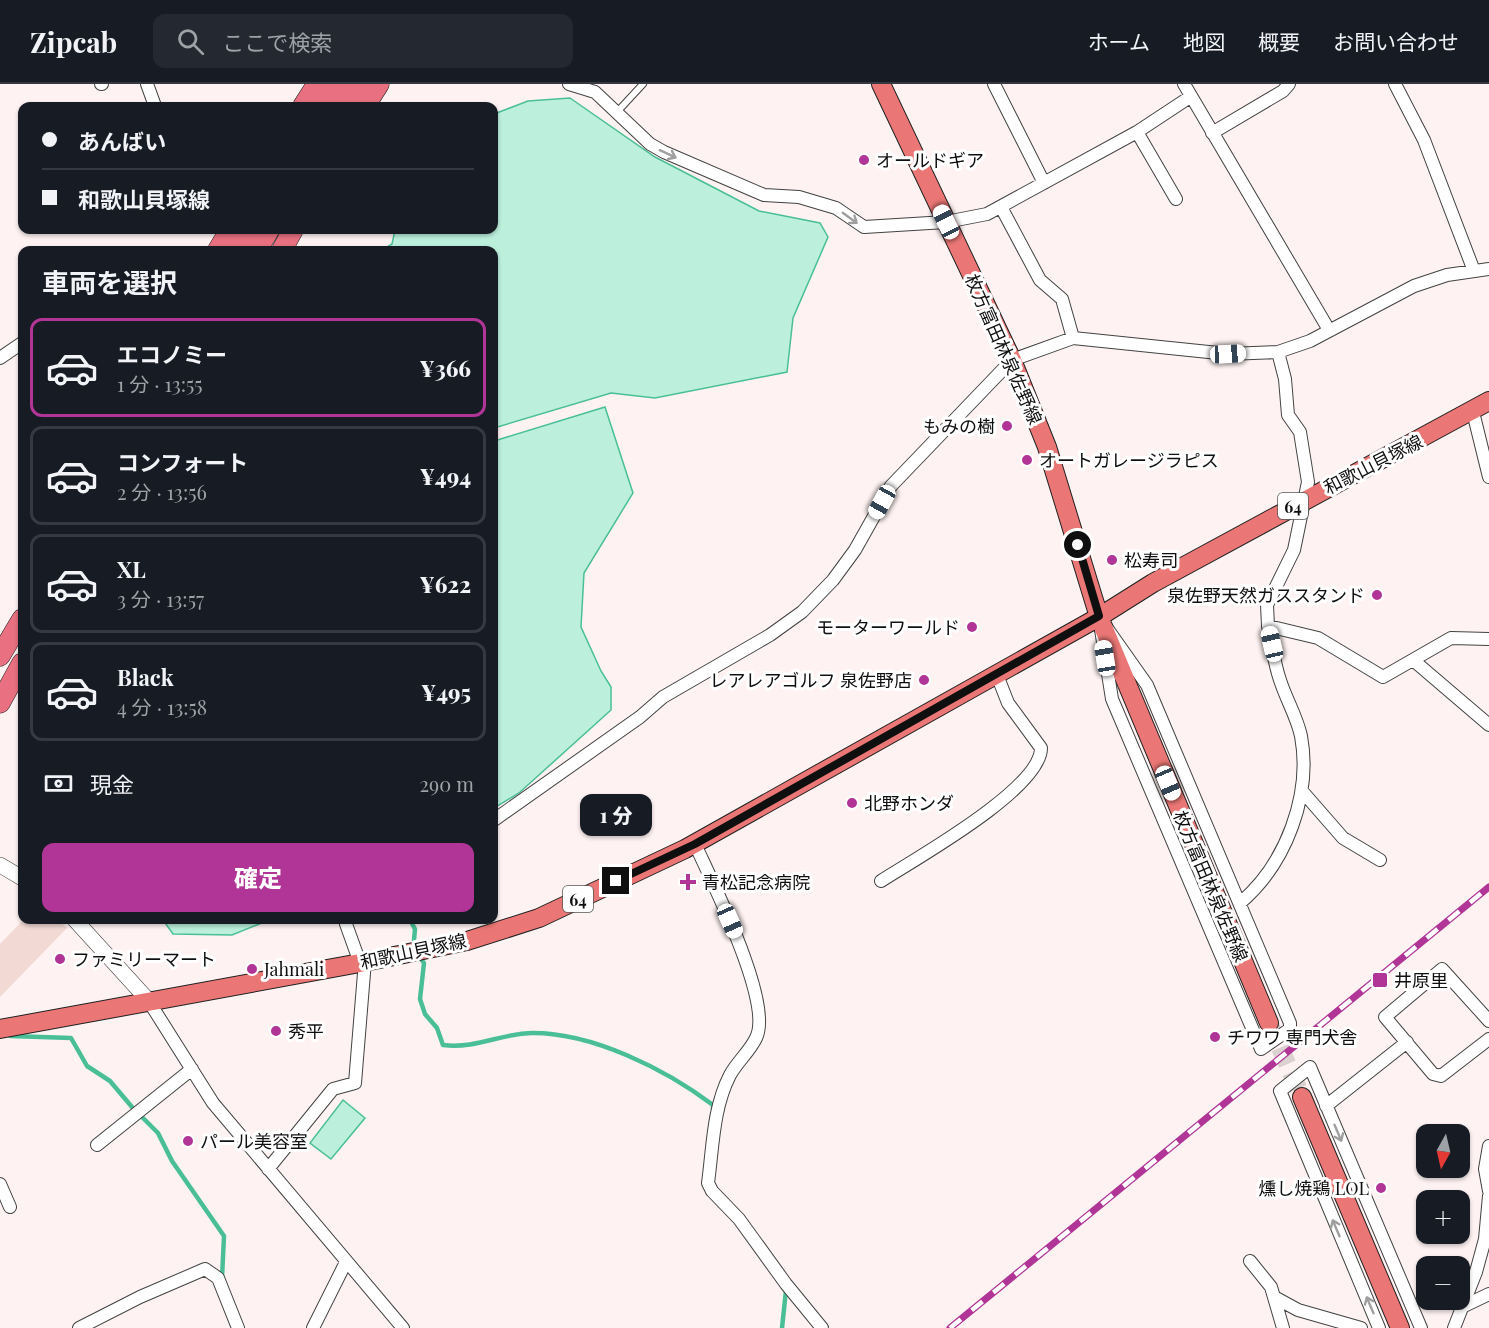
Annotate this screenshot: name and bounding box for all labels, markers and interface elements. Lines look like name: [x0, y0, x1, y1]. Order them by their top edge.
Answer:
search box: [153, 14, 573, 68]
text: Zipcab: [30, 23, 117, 60]
icon: search: [174, 25, 207, 58]
text: ここで検索: [222, 27, 332, 57]
text: ホーム: [1088, 27, 1150, 55]
text: 地図: [1183, 27, 1225, 55]
text: 概要: [1258, 27, 1300, 55]
text: お問い合わせ: [1333, 27, 1459, 55]
text: あんばい: [78, 126, 166, 156]
one-way arrow: [659, 148, 677, 160]
place label: オールドギア: [876, 148, 984, 172]
marker: オールドギア: [857, 153, 871, 167]
text: 和歌山貝塚線: [78, 184, 210, 214]
car: [930, 202, 962, 242]
one-way arrow: [841, 212, 857, 224]
text: 車両を選択: [42, 264, 177, 300]
street label: 枚方富田林泉佐野線: [960, 270, 1048, 428]
text: エコノミー: [117, 339, 227, 369]
icon: car: [45, 341, 99, 395]
car: [1210, 344, 1246, 364]
text: ¥366: [420, 353, 471, 383]
text: 1 分 · 13:55: [117, 370, 203, 397]
place label: もみの樹: [923, 414, 995, 438]
marker: もみの樹: [1000, 419, 1014, 433]
street label: 和歌山貝塚線: [1319, 429, 1427, 499]
text: コンフォート: [117, 447, 248, 477]
place label: オートガレージラピス: [1039, 448, 1219, 472]
icon: car: [45, 449, 99, 503]
marker: オートガレージラピス: [1020, 453, 1034, 467]
text: ¥494: [420, 461, 471, 491]
text: 2 分 · 13:56: [117, 478, 207, 505]
car: [865, 482, 899, 522]
road number: 64: [1278, 493, 1308, 519]
route start: [1064, 531, 1091, 558]
place label: 松寿司: [1124, 548, 1178, 572]
marker: 松寿司: [1105, 553, 1119, 567]
text: XL: [117, 554, 146, 584]
icon: car: [45, 557, 99, 611]
text: ¥622: [420, 569, 471, 599]
place label: 泉佐野天然ガススタンド: [1167, 583, 1365, 607]
text: 3 分 · 13:57: [117, 585, 204, 612]
marker: 泉佐野天然ガススタンド: [1370, 588, 1384, 602]
place label: モーターワールド: [816, 615, 960, 639]
marker: モーターワールド: [965, 620, 979, 634]
car: [1259, 624, 1285, 664]
car: [1093, 639, 1117, 677]
text: Black: [117, 662, 174, 692]
icon: car: [45, 665, 99, 719]
place label: レアレアゴルフ 泉佐野店: [710, 668, 912, 692]
marker: レアレアゴルフ 泉佐野店: [917, 673, 931, 687]
text: ¥495: [421, 677, 471, 707]
text: 4 分 · 13:58: [117, 693, 207, 720]
car: [1153, 763, 1183, 803]
icon: cash: [42, 767, 75, 800]
text: 現金: [90, 769, 134, 799]
text: 290 m: [420, 770, 474, 797]
place label: 北野ホンダ: [864, 791, 954, 815]
callout: 1 分: [580, 794, 652, 836]
marker: 北野ホンダ: [845, 796, 859, 810]
text: 1 分: [600, 801, 632, 828]
street label: 枚方富田林泉佐野線: [1168, 807, 1254, 965]
button: 確定: [42, 843, 474, 912]
route end: [602, 867, 629, 894]
place label: 青松記念病院: [702, 870, 810, 894]
marker: 青松記念病院: [679, 873, 697, 891]
road number: 64: [563, 886, 593, 912]
car: [714, 901, 746, 941]
street label: 和歌山貝塚線: [358, 928, 468, 974]
place label: ファミリーマート: [72, 947, 216, 971]
marker: ファミリーマート: [53, 952, 67, 966]
place label: Jahmali: [263, 957, 324, 981]
marker: Jahmali: [245, 962, 259, 976]
place label: 井原里: [1394, 968, 1448, 992]
marker: 井原里: [1371, 971, 1389, 989]
place label: 秀平: [288, 1019, 324, 1043]
marker: 秀平: [269, 1024, 283, 1038]
place label: チワワ 専門犬舎: [1227, 1025, 1357, 1049]
marker: チワワ 専門犬舎: [1208, 1030, 1222, 1044]
one-way arrow: [1333, 1124, 1344, 1142]
north arrow: [1416, 1124, 1470, 1178]
map controls: [1416, 1124, 1470, 1310]
place label: パール美容室: [200, 1129, 308, 1153]
marker: パール美容室: [181, 1134, 195, 1148]
place label: 燻し焼鶏 LOL: [1258, 1176, 1369, 1200]
marker: 燻し焼鶏 LOL: [1374, 1181, 1388, 1195]
button: +: [1416, 1190, 1470, 1244]
one-way arrow: [1330, 1219, 1342, 1237]
button: −: [1416, 1256, 1470, 1310]
one-way arrow: [1363, 1296, 1375, 1314]

